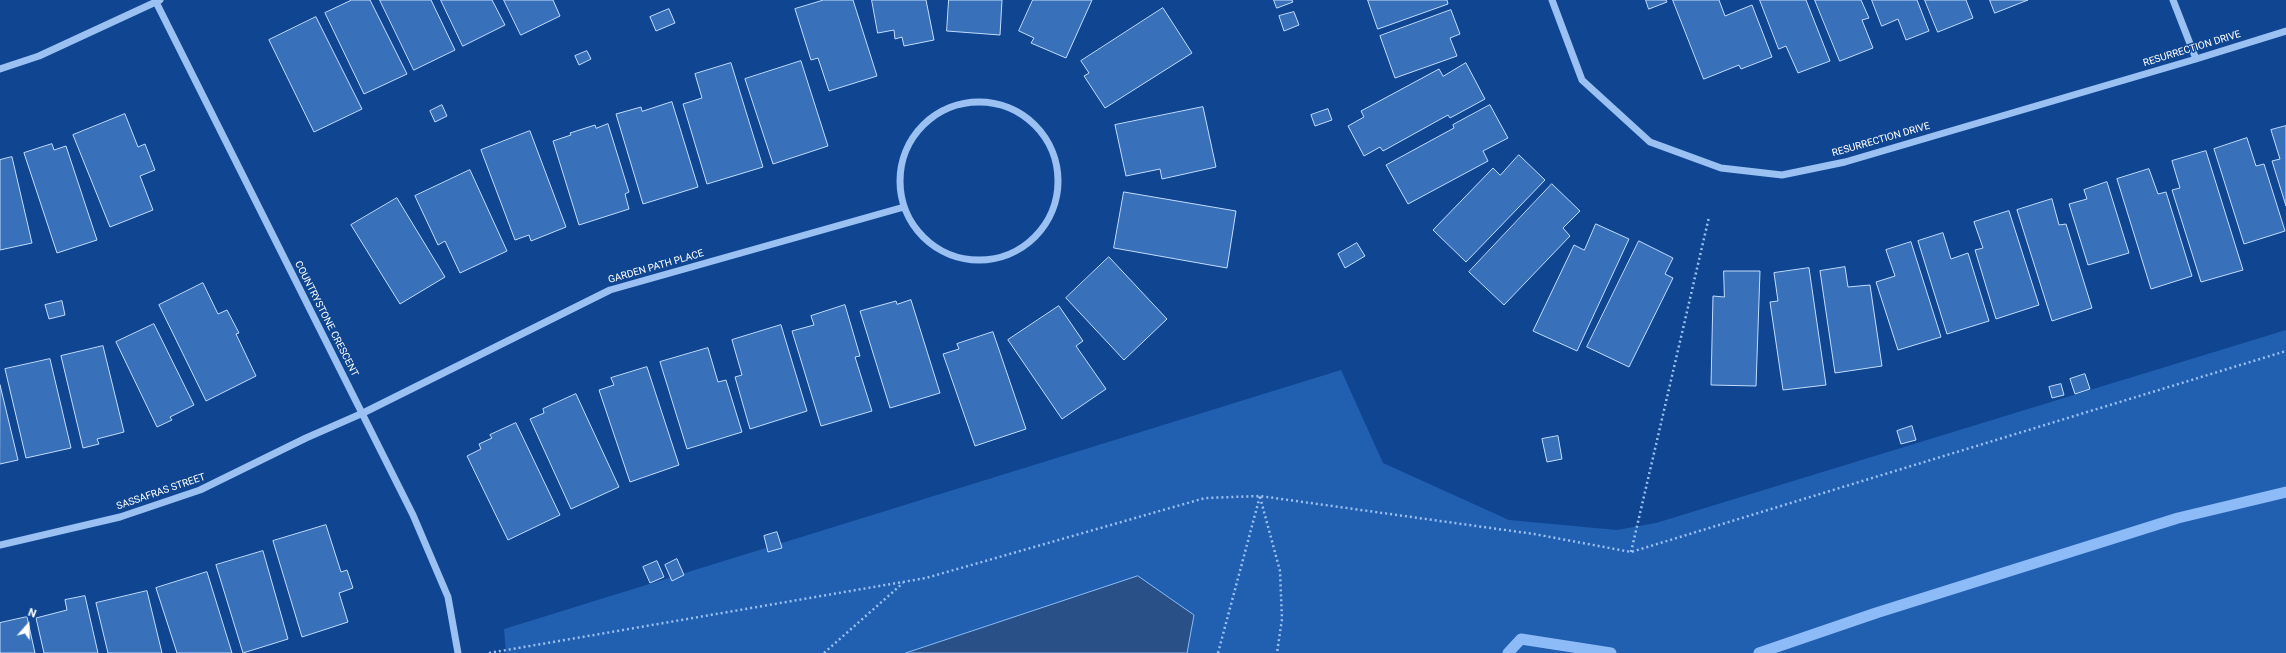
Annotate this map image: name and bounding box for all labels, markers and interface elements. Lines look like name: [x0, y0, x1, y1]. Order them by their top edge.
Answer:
street label: RESURRECTION DRIVE: [2142, 28, 2242, 70]
street label: RESURRECTION DRIVE: [1831, 120, 1931, 160]
street label: GARDEN PATH PLACE: [607, 248, 705, 286]
street label: COUNTRYSTONE CRESCENT: [292, 259, 360, 379]
street label: SASSAFRAS STREET: [115, 471, 207, 513]
north arrow: [8, 605, 48, 645]
text: N: [26, 606, 38, 621]

